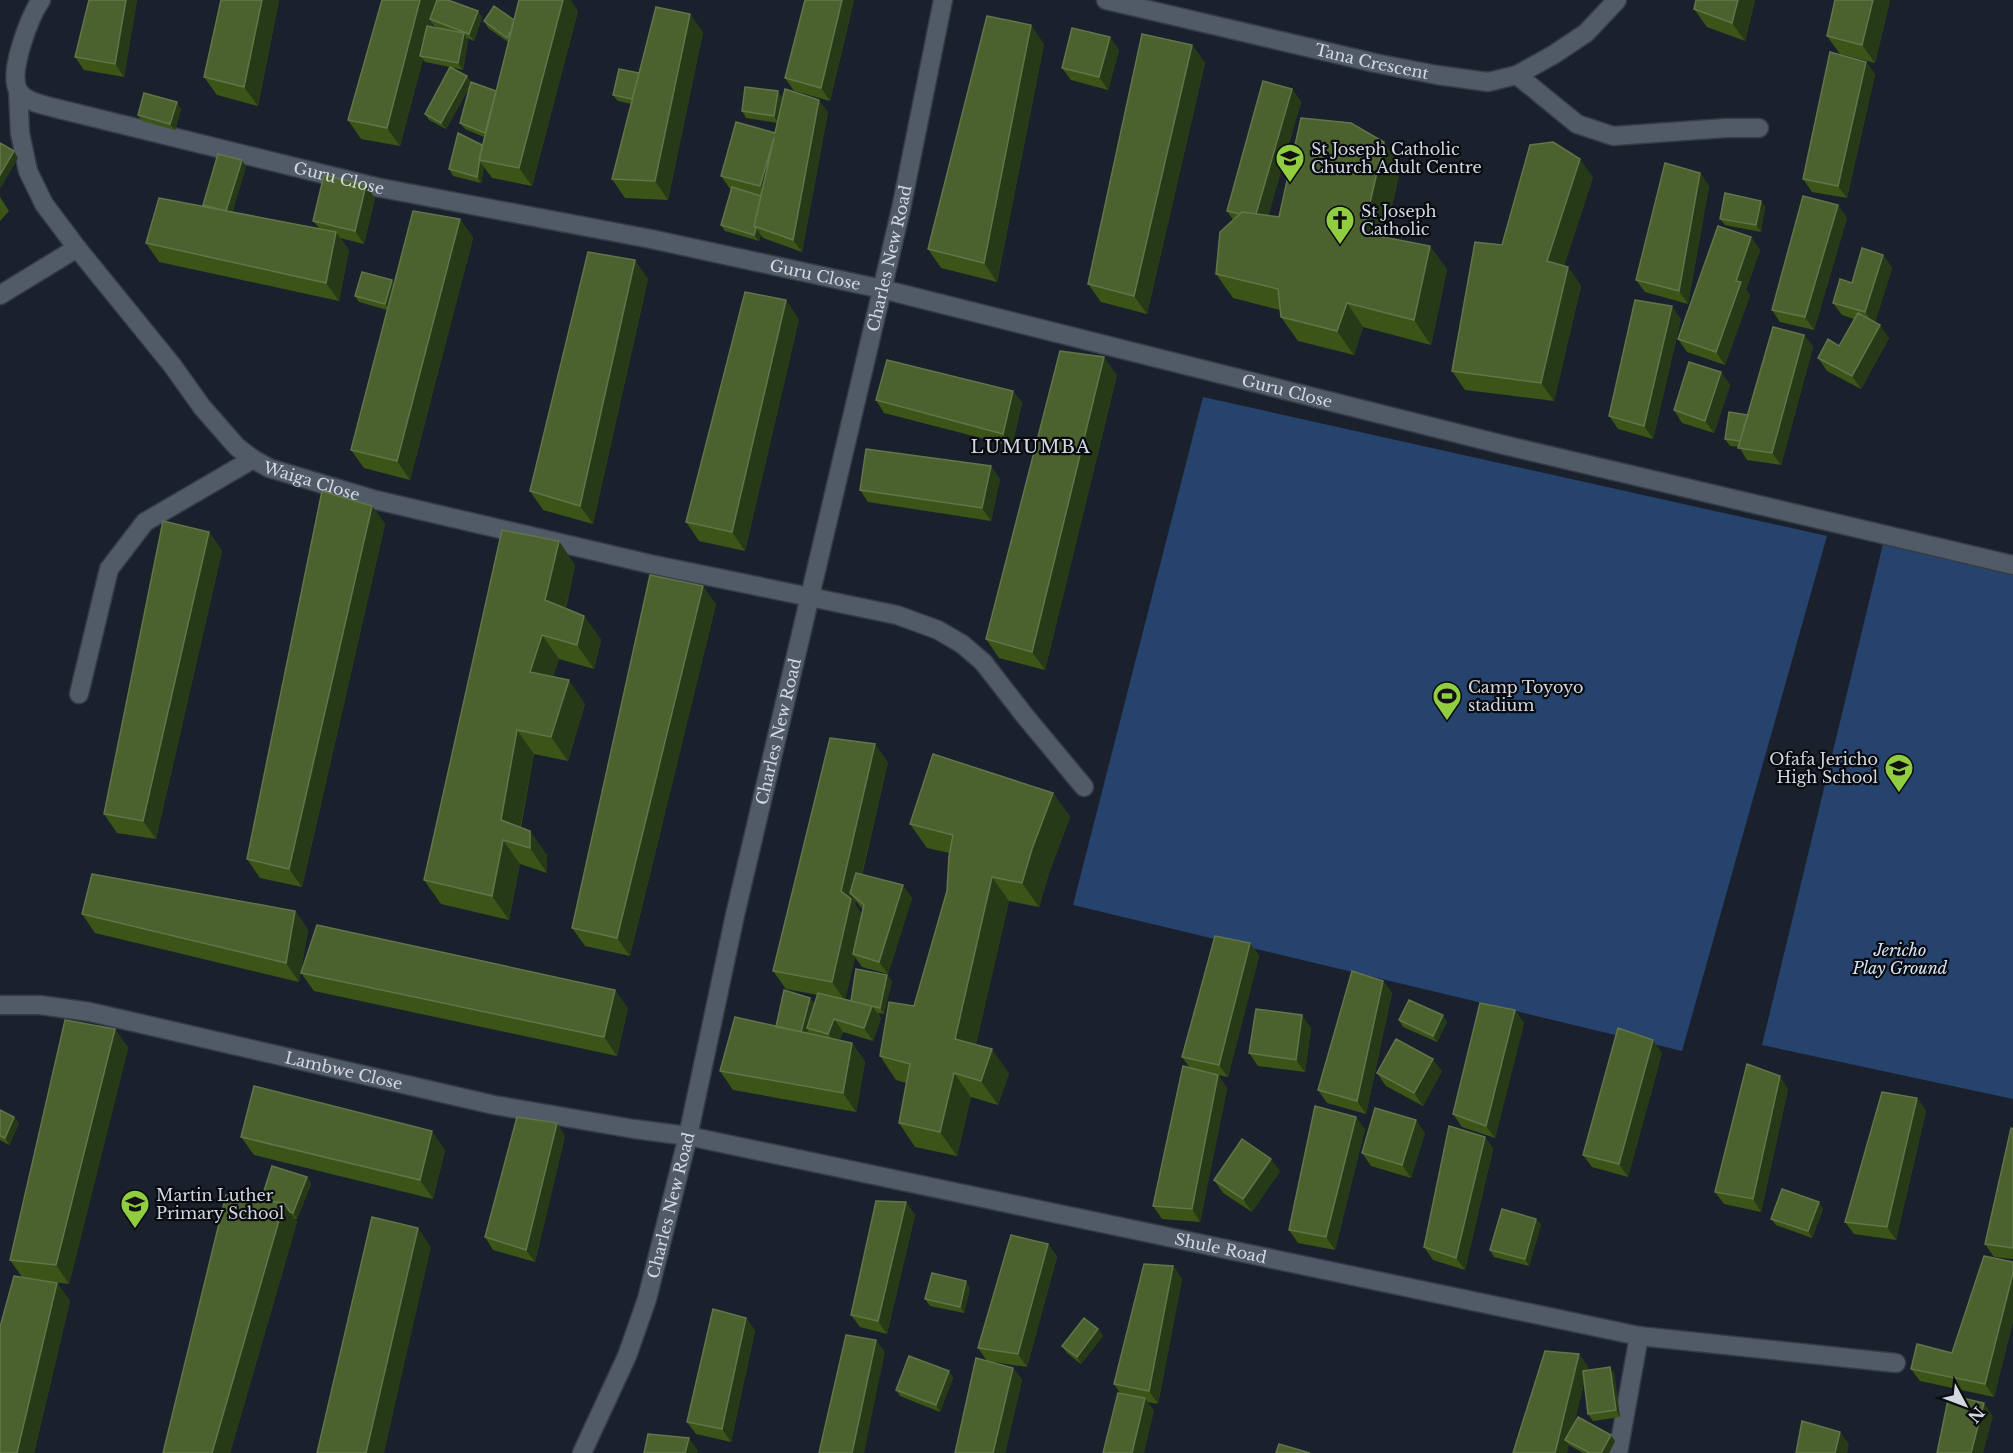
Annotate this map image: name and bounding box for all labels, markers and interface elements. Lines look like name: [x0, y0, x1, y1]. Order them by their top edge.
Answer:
street label: Tana Crescent: [1313, 39, 1431, 83]
place label: St Joseph Catholic Church Adult Centre: [1311, 139, 1482, 177]
school or university icon: St Joseph Catholic Church Adult Centre: [1274, 142, 1306, 184]
street label: Guru Close: [292, 157, 386, 198]
street label: Charles New Road: [863, 183, 916, 334]
place label: St Joseph Catholic: [1361, 201, 1437, 239]
church icon: St Joseph Catholic: [1324, 204, 1356, 246]
street label: Guru Close: [768, 255, 863, 294]
street label: Guru Close: [1240, 370, 1334, 412]
district label: LUMUMBA: [971, 436, 1091, 458]
street label: Waiga Close: [260, 457, 362, 505]
street label: Charles New Road: [751, 656, 805, 807]
place label: Camp Toyoyo stadium: [1468, 677, 1583, 715]
sports icon: Camp Toyoyo stadium: [1431, 680, 1463, 722]
place label: Ofafa Jericho High School: [1769, 749, 1878, 787]
school or university icon: Ofafa Jericho High School: [1883, 752, 1915, 794]
park label: Jericho Play Ground: [1852, 940, 1948, 978]
street label: Lambwe Close: [283, 1047, 405, 1094]
street label: Charles New Road: [643, 1130, 699, 1280]
place label: Martin Luther Primary School: [156, 1185, 284, 1223]
school or university icon: Martin Luther Primary School: [119, 1188, 151, 1230]
street label: Shule Road: [1173, 1229, 1269, 1268]
north arrow: [1935, 1375, 1995, 1435]
text: N: [1964, 1403, 1989, 1427]

